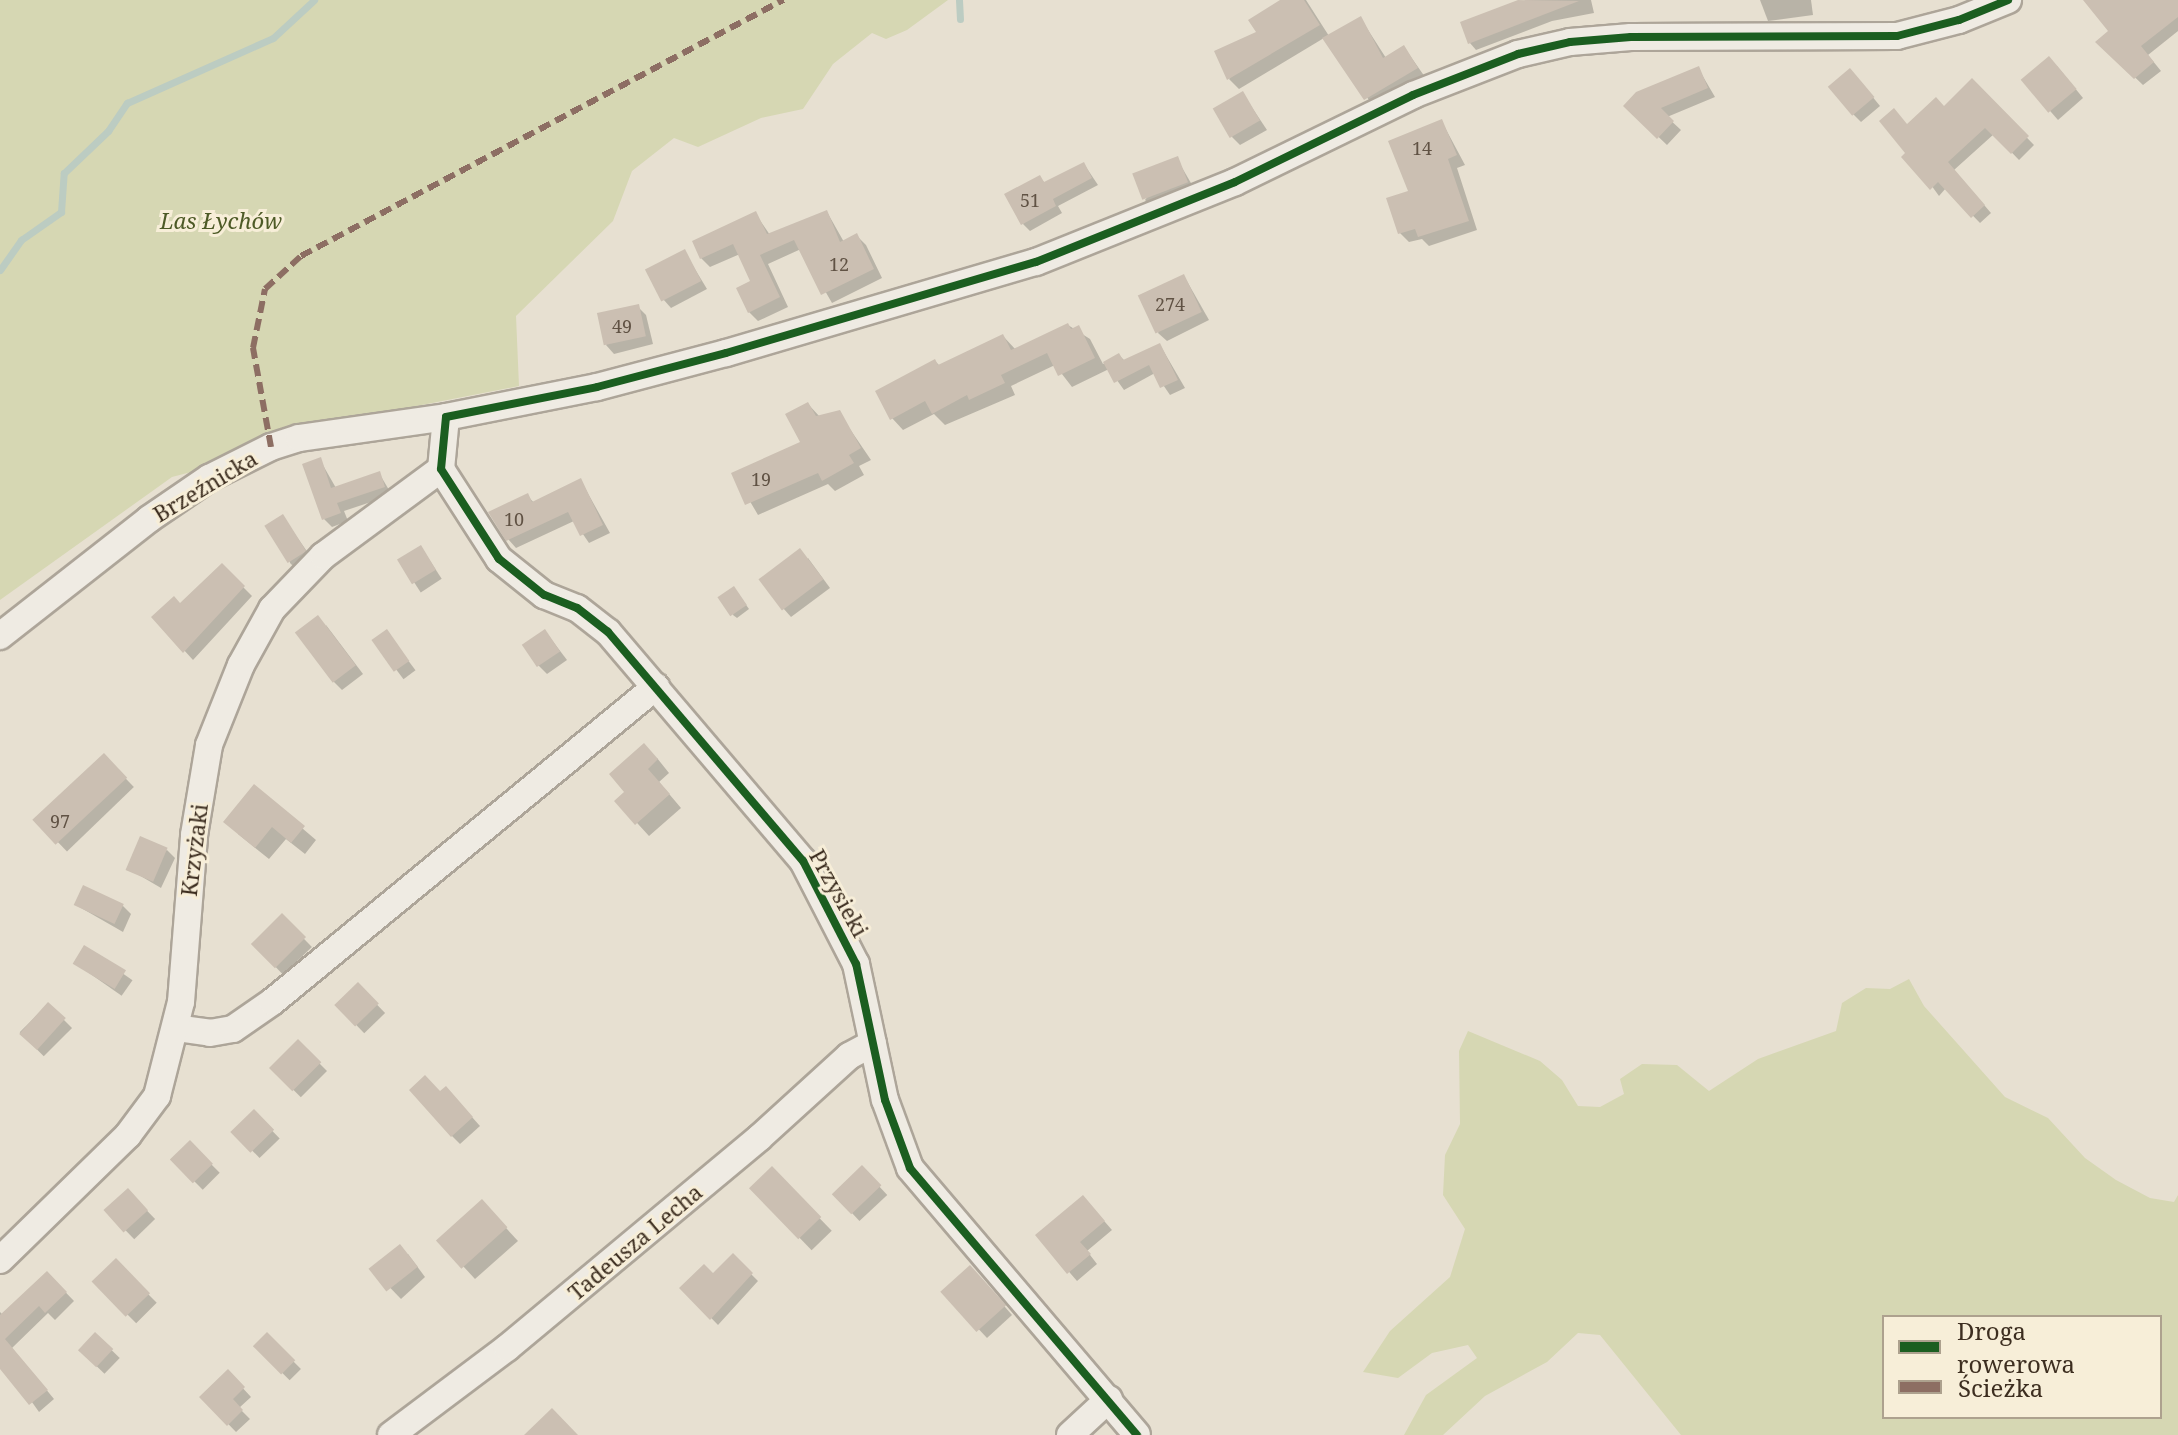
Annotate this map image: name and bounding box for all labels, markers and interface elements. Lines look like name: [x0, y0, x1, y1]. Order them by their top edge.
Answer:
house number: 14: [1412, 137, 1432, 159]
house number: 51: [1020, 189, 1040, 211]
park label: Las Łychów: [160, 208, 282, 234]
house number: 12: [829, 253, 849, 275]
house number: 274: [1155, 293, 1185, 315]
house number: 49: [612, 315, 632, 337]
street label: Brzeźnicka: [148, 445, 262, 527]
house number: 19: [751, 468, 771, 490]
house number: 10: [504, 508, 524, 530]
street label: Krzyżaki: [175, 802, 213, 898]
house number: 97: [50, 810, 70, 832]
street label: Przysieki: [804, 845, 874, 941]
street label: Tadeusza Lecha: [563, 1178, 707, 1306]
text: Droga rowerowa: [1957, 1314, 2075, 1380]
legend: [1882, 1315, 2162, 1419]
text: Ścieżka: [1958, 1371, 2043, 1404]

